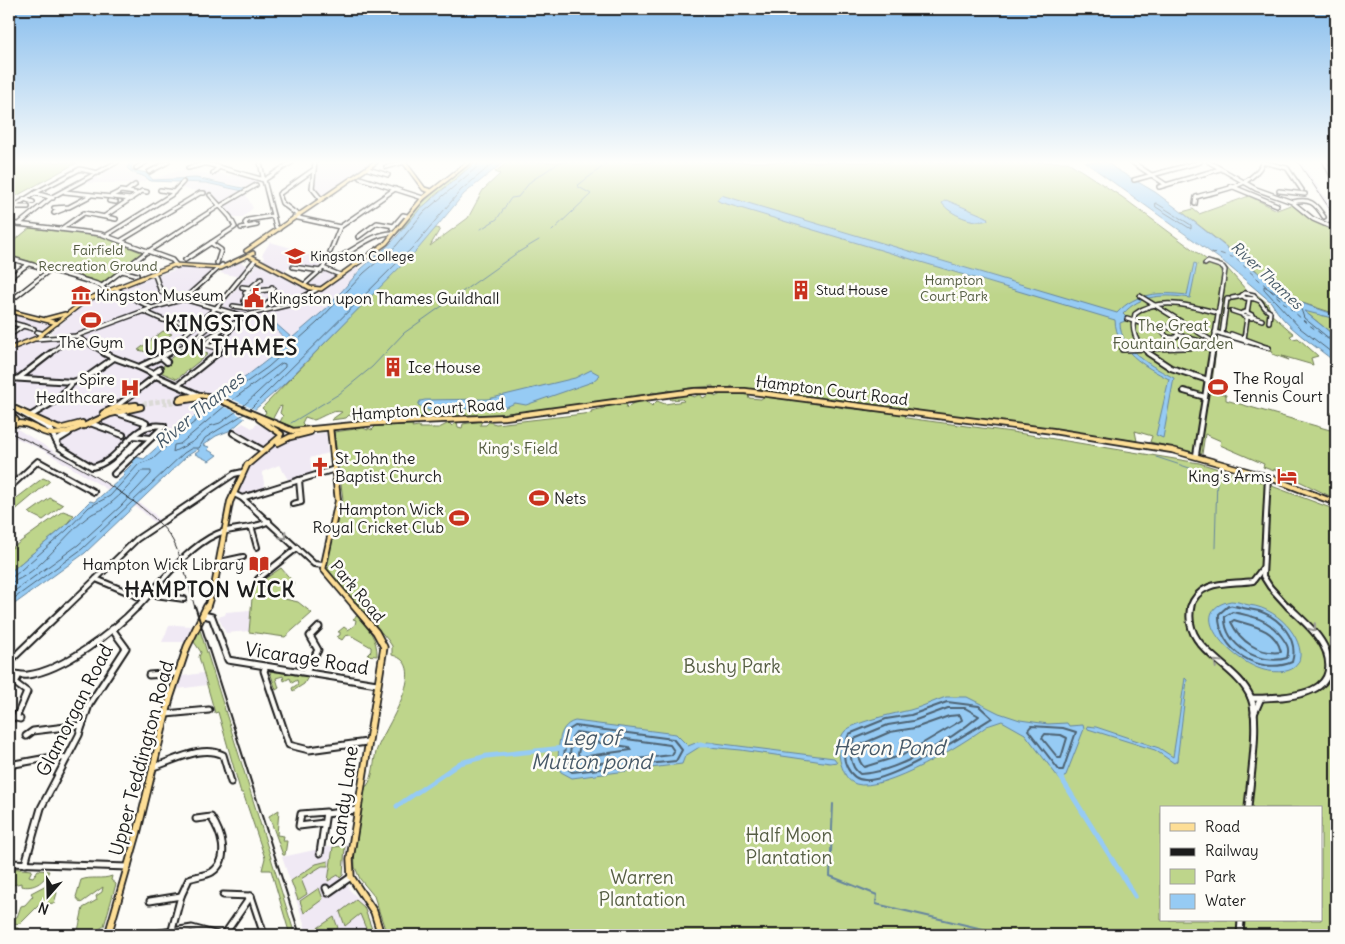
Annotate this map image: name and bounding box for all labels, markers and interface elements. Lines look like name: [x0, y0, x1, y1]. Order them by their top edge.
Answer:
water label: River Thames: [1227, 237, 1308, 314]
park label: Fairfield Recreation Ground: [38, 241, 158, 275]
school or university icon: Kingston College: [284, 245, 306, 267]
place label: Kingston College: [310, 247, 414, 265]
park label: Hampton Court Park: [920, 271, 988, 305]
building icon: Stud House: [790, 279, 812, 301]
place label: Stud House: [816, 281, 888, 299]
museum icon: Kingston Museum: [70, 284, 92, 306]
place label: Kingston Museum: [96, 285, 224, 305]
public building icon: Kingston upon Thames Guildhall: [243, 287, 265, 309]
place label: Kingston upon Thames Guildhall: [269, 288, 499, 308]
sports icon: The Gym: [80, 309, 102, 331]
district label: KINGSTON UPON THAMES: [144, 310, 298, 361]
park label: The Great Fountain Garden: [1112, 315, 1234, 353]
place label: The Gym: [59, 332, 123, 352]
building icon: Ice House: [382, 356, 404, 378]
place label: Ice House: [408, 357, 481, 377]
water label: River Thames: [149, 366, 250, 453]
place label: The Royal Tennis Court: [1233, 368, 1323, 406]
place label: Spire Healthcare: [36, 369, 115, 407]
street label: Hampton Court Road: [755, 371, 909, 409]
sports icon: The Royal Tennis Court: [1207, 376, 1229, 398]
hospital icon: Spire Healthcare: [119, 377, 141, 399]
street label: Hampton Court Road: [351, 394, 505, 424]
park label: King's Field: [478, 438, 558, 458]
place label: St John the Baptist Church: [335, 448, 442, 486]
church icon: St John the Baptist Church: [309, 456, 331, 478]
hotel icon: King's Arms: [1276, 465, 1298, 487]
place label: King's Arms: [1188, 466, 1272, 486]
sports icon: Nets: [528, 487, 550, 509]
place label: Nets: [554, 488, 586, 508]
place label: Hampton Wick Royal Cricket Club: [313, 499, 444, 537]
sports icon: Hampton Wick Royal Cricket Club: [448, 507, 470, 529]
one-way arrow: [278, 530, 287, 539]
library icon: Hampton Wick Library: [248, 553, 270, 575]
place label: Hampton Wick Library: [82, 554, 244, 574]
street label: Park Road: [326, 556, 390, 626]
district label: HAMPTON WICK: [124, 576, 296, 603]
one-way arrow: [1308, 622, 1316, 631]
street label: Vicarage Road: [244, 636, 370, 680]
street label: Glamorgan Road: [30, 640, 118, 780]
park label: Bushy Park: [683, 654, 781, 678]
street label: Upper Teddington Road: [103, 658, 179, 858]
one-way arrow: [1214, 660, 1223, 669]
water label: Leg of Mutton pond: [531, 724, 654, 775]
water label: Heron Pond: [833, 734, 948, 761]
street label: Sandy Lane: [325, 744, 363, 848]
legend: [1160, 806, 1322, 922]
text: Road: [1205, 817, 1240, 836]
park label: Half Moon Plantation: [745, 823, 833, 869]
text: Railway: [1205, 841, 1259, 860]
park label: Warren Plantation: [599, 865, 685, 911]
text: Park: [1205, 867, 1236, 886]
north arrow: [22, 872, 72, 922]
text: Water: [1205, 891, 1246, 910]
text: N: [36, 898, 51, 918]

